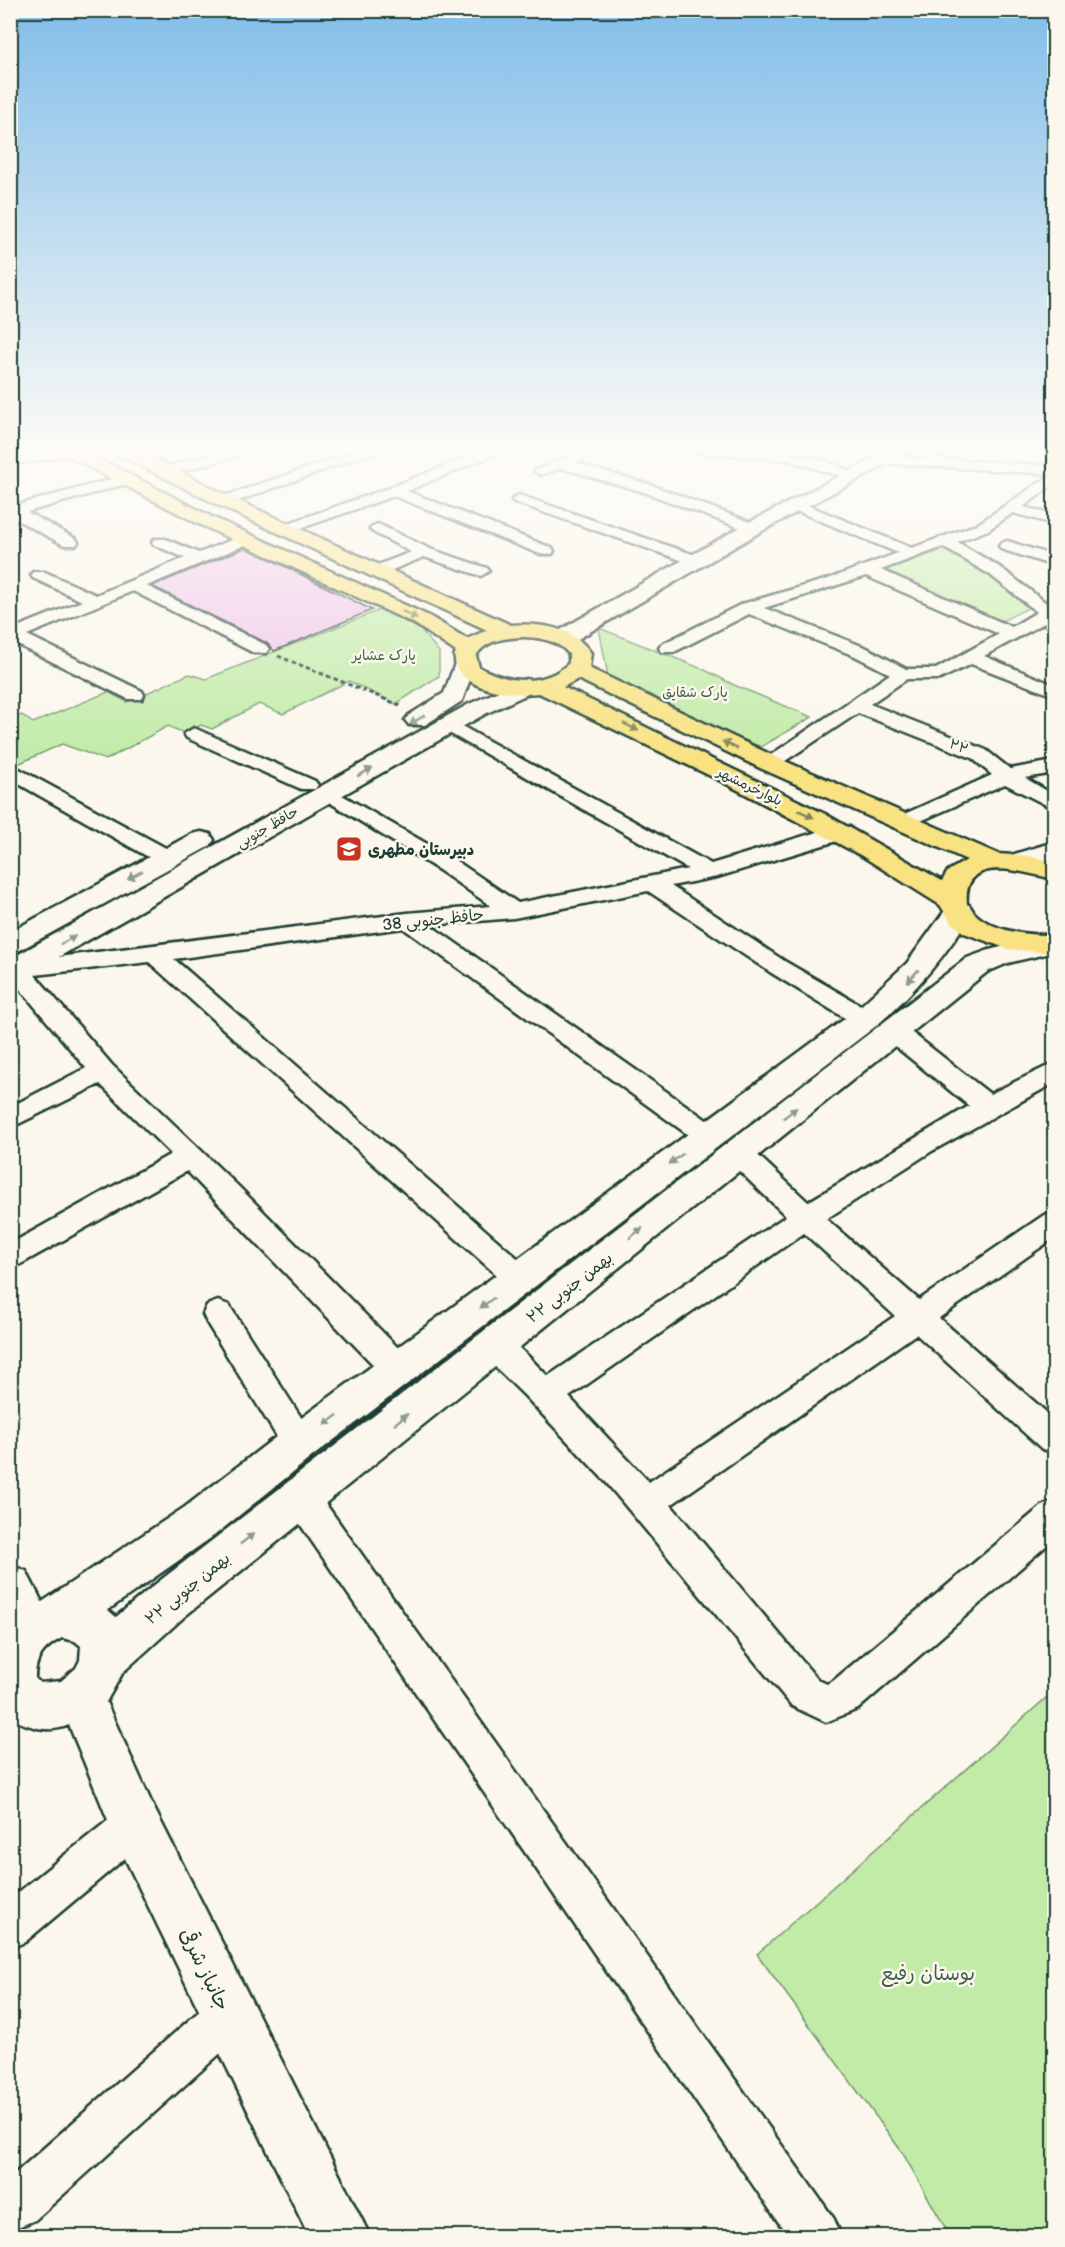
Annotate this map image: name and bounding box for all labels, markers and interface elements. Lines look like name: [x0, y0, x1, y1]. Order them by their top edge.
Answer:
one-way arrow: [402, 610, 419, 619]
park label: پارک عشایر: [351, 647, 416, 665]
park label: پارک شقایق: [662, 684, 728, 702]
one-way arrow: [409, 715, 425, 726]
one-way arrow: [623, 723, 640, 732]
street label: ۲۲: [947, 735, 971, 758]
one-way arrow: [721, 740, 738, 749]
street label: بلوارخرمشهر: [714, 763, 785, 810]
one-way arrow: [357, 767, 374, 777]
street label: حافظ جنوبی: [233, 803, 302, 853]
one-way arrow: [797, 809, 814, 819]
school or university icon: دبیرستان مطهری: [334, 834, 364, 864]
place label: دبیرستان مطهری: [368, 841, 474, 860]
one-way arrow: [127, 870, 144, 880]
street label: حافظ جنوبی 38: [381, 906, 485, 935]
one-way arrow: [60, 935, 77, 945]
one-way arrow: [907, 968, 920, 983]
one-way arrow: [782, 1107, 797, 1119]
one-way arrow: [668, 1153, 683, 1165]
one-way arrow: [629, 1228, 644, 1240]
street label: ۲۲ بهمن جنوبی: [523, 1249, 617, 1328]
one-way arrow: [480, 1296, 495, 1308]
one-way arrow: [323, 1413, 339, 1426]
one-way arrow: [392, 1413, 408, 1425]
one-way arrow: [239, 1533, 255, 1546]
street label: ۲۲ بهمن جنوبی: [142, 1549, 234, 1629]
street label: جانباز شرقی: [174, 1923, 236, 2015]
park label: بوستان رفیع: [881, 1962, 975, 1988]

